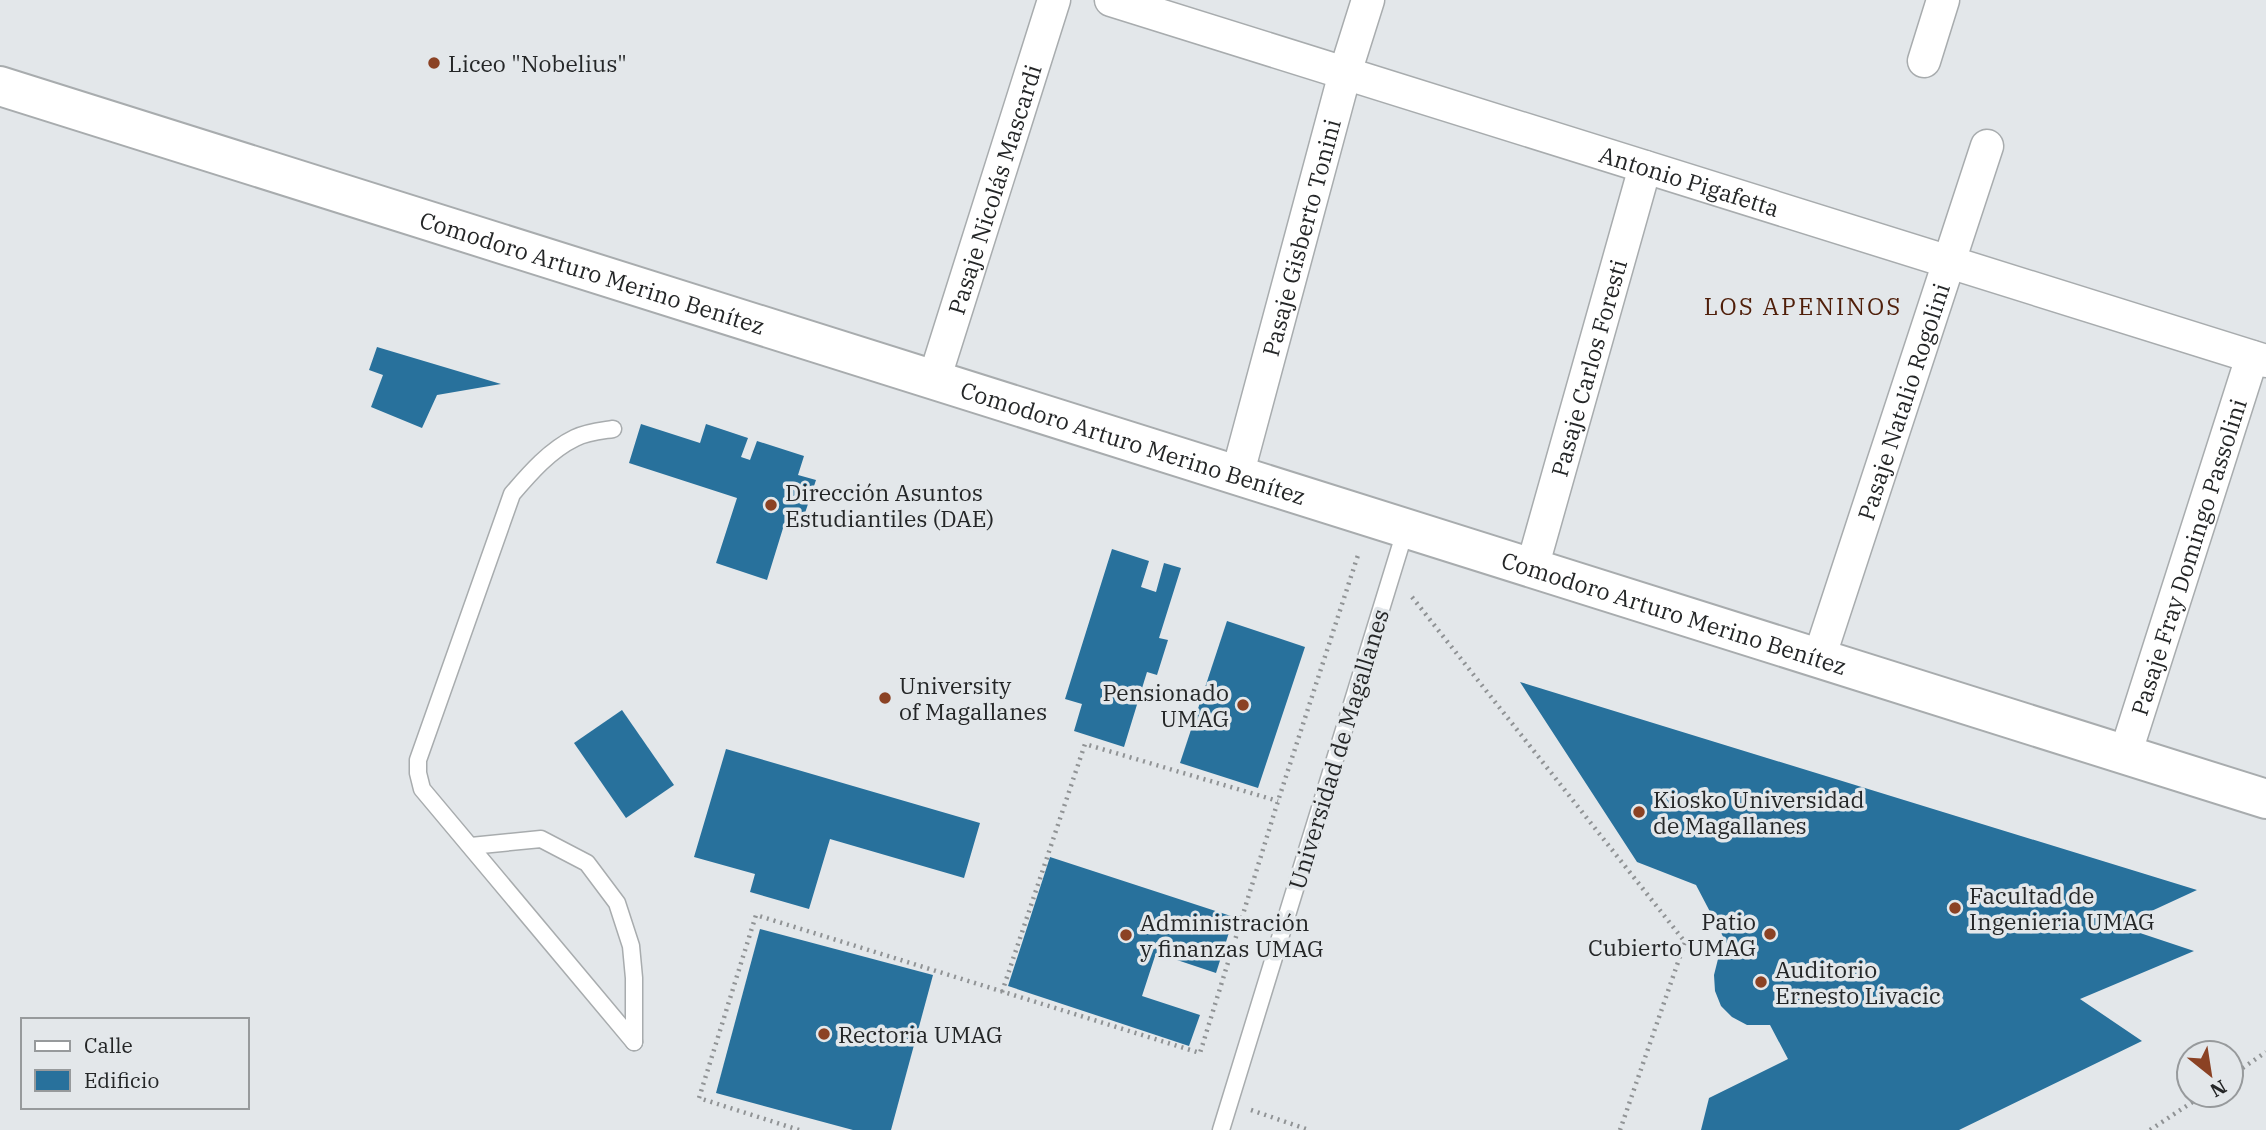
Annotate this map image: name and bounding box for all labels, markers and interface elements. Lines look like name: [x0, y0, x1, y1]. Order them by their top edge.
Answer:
place label: Liceo "Nobelius": [448, 48, 627, 78]
marker: Liceo "Nobelius": [426, 55, 442, 71]
street label: Pasaje Nicolás Mascardi: [941, 61, 1048, 318]
street label: Pasaje Gisberto Tonini: [1255, 116, 1347, 359]
street label: Antonio Pigafetta: [1596, 139, 1783, 223]
street label: Comodoro Arturo Merino Benítez: [416, 204, 769, 341]
street label: Pasaje Carlos Foresti: [1544, 256, 1633, 480]
street label: Pasaje Natalio Rogolini: [1850, 279, 1956, 524]
district label: LOS APENINOS: [1704, 290, 1902, 322]
street label: Comodoro Arturo Merino Benítez: [957, 374, 1309, 511]
street label: Pasaje Fray Domingo Passolini: [2124, 395, 2253, 719]
place label: Dirección Asuntos Estudiantiles (DAE): [785, 477, 994, 533]
marker: Dirección Asuntos Estudiantiles (DAE): [763, 497, 779, 513]
street label: Comodoro Arturo Merino Benítez: [1498, 544, 1850, 681]
street label: Universidad de Magallanes: [1281, 605, 1395, 893]
place label: University of Magallanes: [899, 670, 1047, 726]
place label: Pensionado UMAG: [1102, 677, 1229, 733]
marker: University of Magallanes: [877, 690, 893, 706]
marker: Pensionado UMAG: [1235, 697, 1251, 713]
place label: Kiosko Universidad de Magallanes: [1653, 784, 1865, 840]
marker: Kiosko Universidad de Magallanes: [1631, 804, 1647, 820]
place label: Facultad de Ingenieria UMAG: [1969, 880, 2155, 936]
marker: Facultad de Ingenieria UMAG: [1947, 900, 1963, 916]
place label: Patio Cubierto UMAG: [1588, 906, 1756, 962]
place label: Administración y finanzas UMAG: [1140, 907, 1324, 963]
marker: Patio Cubierto UMAG: [1762, 926, 1778, 942]
marker: Administración y finanzas UMAG: [1118, 927, 1134, 943]
place label: Auditorio Ernesto Livacic: [1775, 954, 1941, 1010]
marker: Auditorio Ernesto Livacic: [1753, 974, 1769, 990]
legend: [21, 1018, 248, 1109]
place label: Rectoria UMAG: [838, 1019, 1002, 1049]
marker: Rectoria UMAG: [816, 1026, 832, 1042]
text: Calle: [84, 1031, 133, 1059]
north arrow: [2175, 1039, 2245, 1109]
text: Edificio: [84, 1066, 159, 1094]
text: N: [2206, 1075, 2231, 1103]

